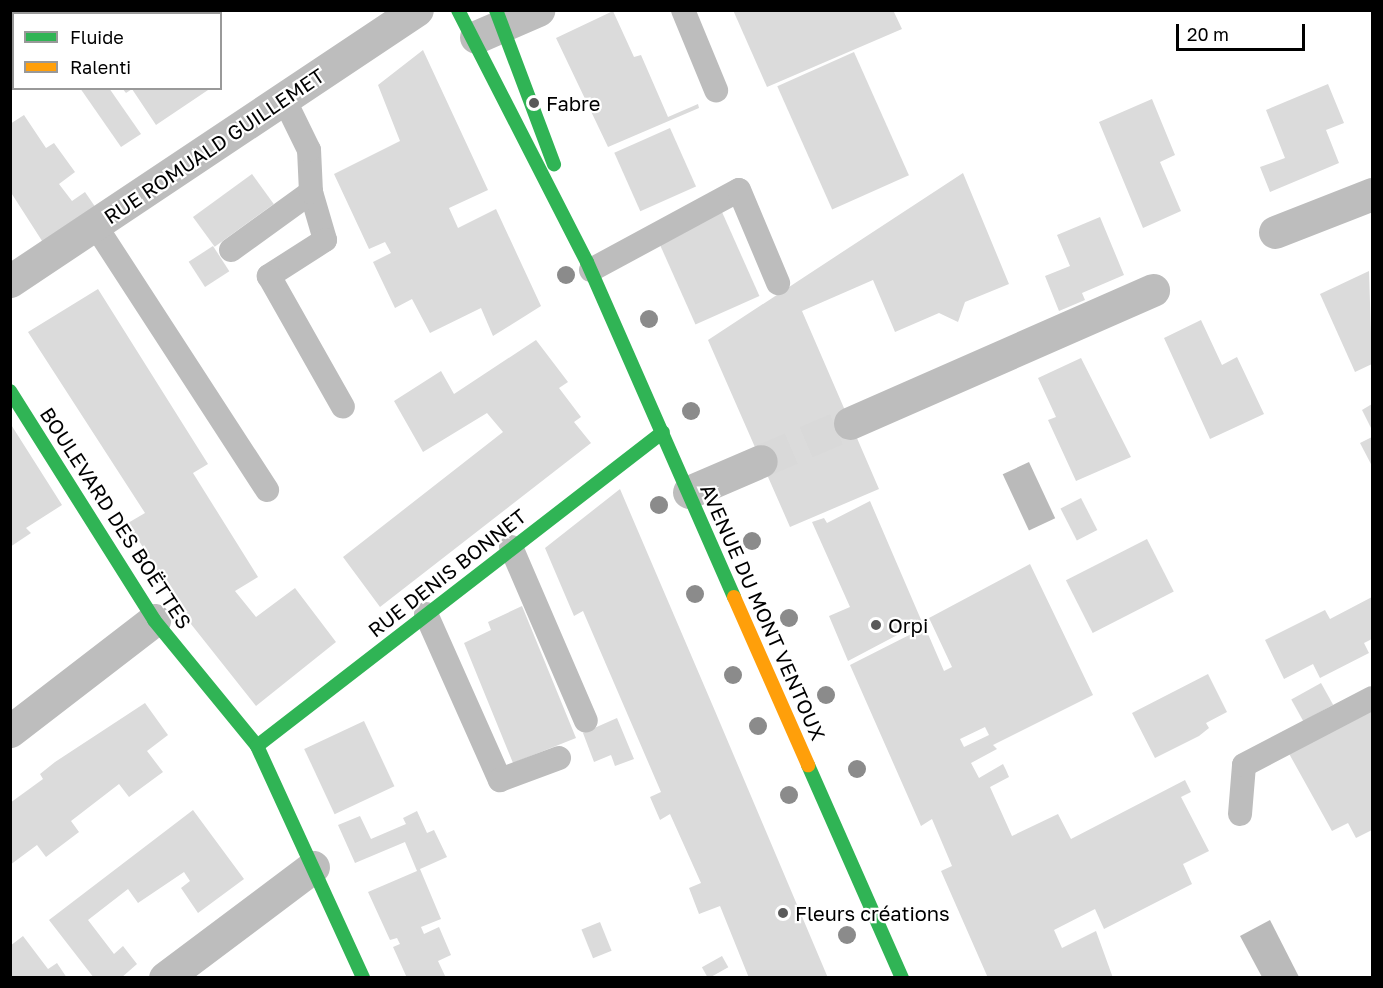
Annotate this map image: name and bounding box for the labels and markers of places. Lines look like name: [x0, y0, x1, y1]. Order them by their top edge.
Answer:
place label: Fabre: [546, 91, 600, 115]
marker: Fabre: [527, 96, 541, 110]
place label: Orpi: [888, 613, 928, 637]
marker: Orpi: [869, 618, 883, 632]
place label: Fleurs créations: [795, 901, 950, 925]
marker: Fleurs créations: [776, 906, 790, 920]

